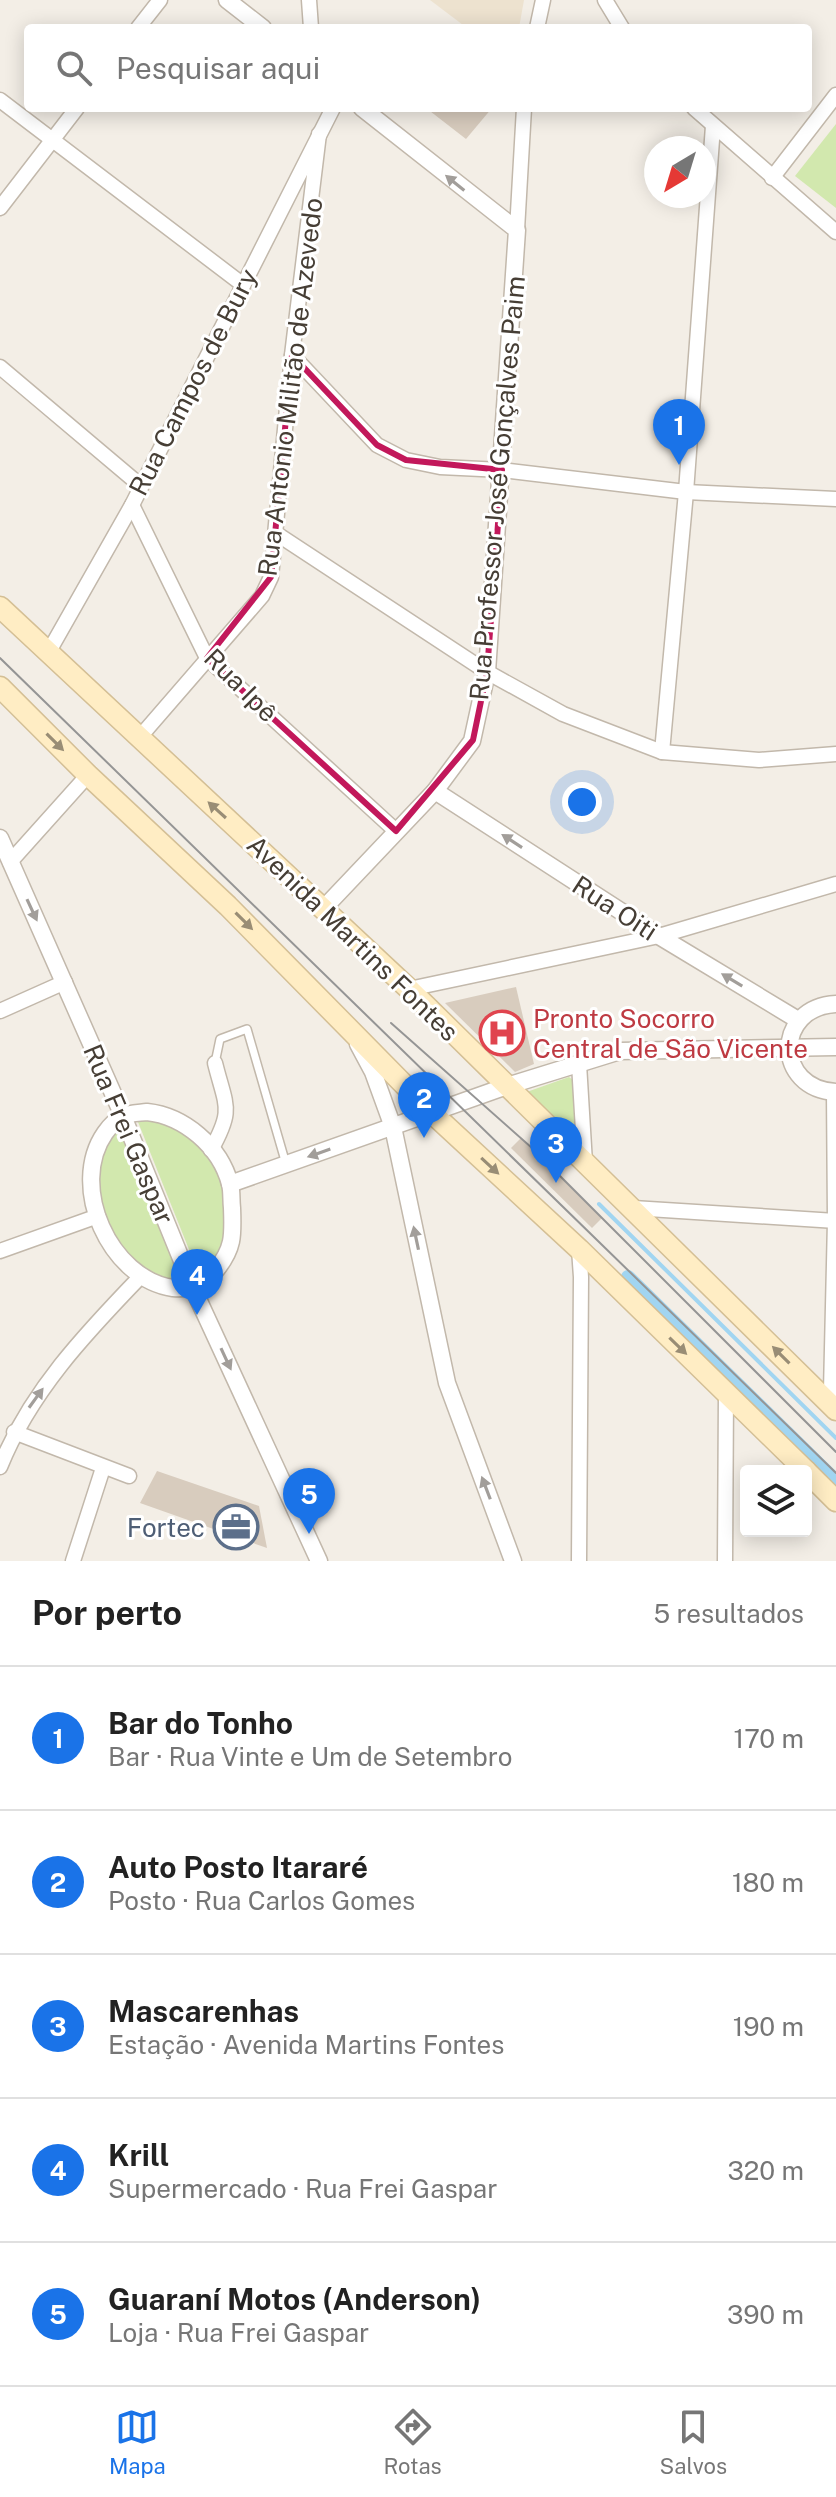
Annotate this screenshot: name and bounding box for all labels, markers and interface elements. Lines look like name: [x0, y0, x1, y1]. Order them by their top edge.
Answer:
search box: [24, 24, 812, 112]
icon: search: [52, 46, 96, 90]
text: Pesquisar aqui: [116, 50, 320, 86]
north arrow: [644, 136, 716, 208]
one-way arrow: [445, 175, 465, 192]
street label: Rua Antonio Militão de Azevedo: [251, 196, 329, 578]
street label: Rua Campos de Bury: [122, 263, 264, 501]
street label: Rua Professor José Gonçalves Paim: [463, 274, 531, 702]
pin: 1: [653, 399, 705, 465]
street label: Rua Ipê: [198, 642, 284, 728]
one-way arrow: [45, 732, 64, 751]
your location: [562, 782, 602, 822]
one-way arrow: [208, 801, 227, 819]
street label: Avenida Martins Fontes: [241, 829, 465, 1047]
one-way arrow: [501, 834, 523, 849]
street label: Rua Oiti: [567, 869, 663, 947]
one-way arrow: [25, 898, 38, 921]
one-way arrow: [234, 911, 253, 930]
one-way arrow: [721, 973, 743, 987]
place label: Pronto Socorro Central de São Vicente: [533, 1003, 808, 1064]
hospital icon: Pronto Socorro Central de São Vicente: [478, 1009, 526, 1057]
street label: Rua Frei Gaspar: [77, 1039, 181, 1229]
pin: 2: [398, 1072, 450, 1138]
pin: 3: [530, 1117, 582, 1183]
one-way arrow: [307, 1147, 331, 1160]
one-way arrow: [480, 1157, 499, 1175]
one-way arrow: [409, 1225, 422, 1250]
pin: 4: [171, 1249, 223, 1315]
one-way arrow: [668, 1336, 687, 1354]
one-way arrow: [219, 1347, 233, 1371]
one-way arrow: [772, 1347, 791, 1365]
one-way arrow: [28, 1388, 43, 1409]
map controls: [740, 1465, 812, 1537]
button: layers: [740, 1465, 812, 1537]
pin: 5: [283, 1468, 335, 1534]
one-way arrow: [479, 1476, 492, 1500]
office icon: Fortec: [212, 1503, 260, 1551]
place label: Fortec: [127, 1512, 205, 1543]
text: Por perto: [32, 1593, 182, 1633]
text: 5 resultados: [653, 1598, 804, 1629]
text: Bar do Tonho: [108, 1705, 293, 1741]
text: 1: [52, 1723, 64, 1754]
text: 170 m: [734, 1723, 804, 1754]
text: Bar · Rua Vinte e Um de Setembro: [108, 1741, 512, 1772]
text: Auto Posto Itararé: [108, 1849, 368, 1885]
text: 2: [50, 1867, 66, 1898]
text: 180 m: [732, 1867, 804, 1898]
text: Posto · Rua Carlos Gomes: [108, 1885, 415, 1916]
text: Mascarenhas: [108, 1993, 299, 2029]
text: 3: [49, 2011, 67, 2042]
text: 190 m: [733, 2011, 804, 2042]
text: Estação · Avenida Martins Fontes: [108, 2029, 504, 2060]
text: Krill: [108, 2137, 169, 2173]
text: 4: [49, 2155, 67, 2186]
text: 320 m: [727, 2155, 804, 2186]
text: Supermercado · Rua Frei Gaspar: [108, 2173, 497, 2204]
text: Guaraní Motos (Anderson): [108, 2281, 481, 2317]
text: 5: [49, 2299, 67, 2330]
text: 390 m: [727, 2299, 804, 2330]
text: Loja · Rua Frei Gaspar: [108, 2317, 369, 2348]
tab: Mapa: [109, 2405, 166, 2479]
tab: Rotas: [384, 2405, 442, 2479]
tab: Salvos: [660, 2405, 727, 2479]

